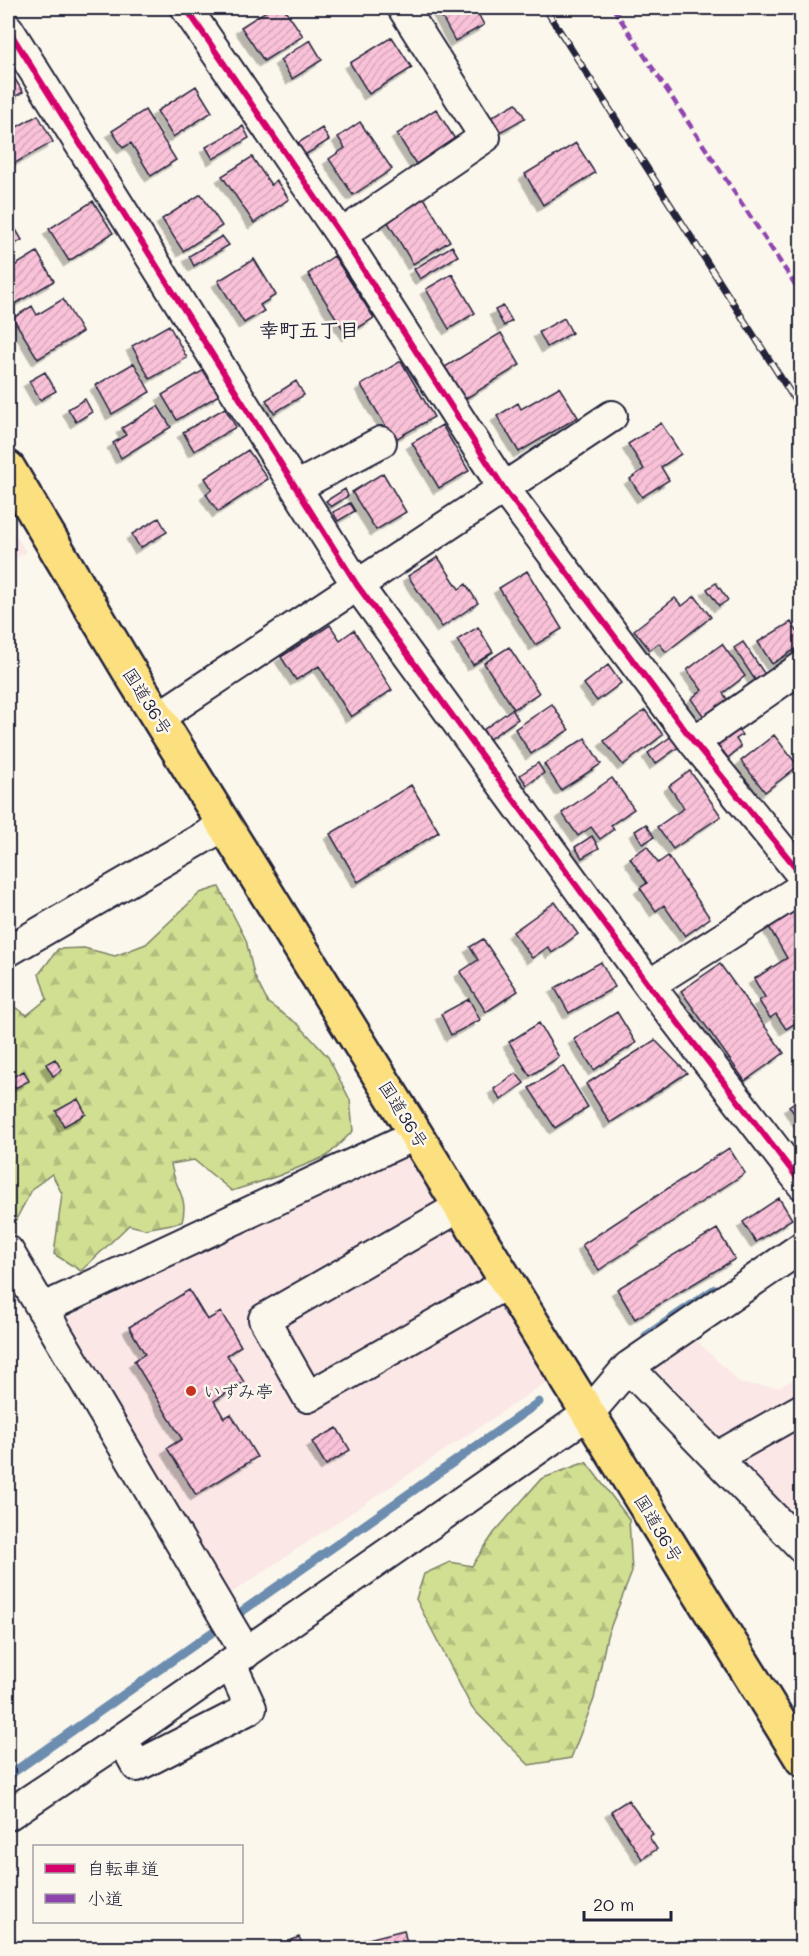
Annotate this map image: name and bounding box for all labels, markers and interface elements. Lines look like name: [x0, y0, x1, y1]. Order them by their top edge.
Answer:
district label: 幸町五丁目: [259, 316, 359, 342]
street label: 国道36号: [118, 663, 178, 739]
street label: 国道36号: [374, 1076, 434, 1152]
place label: いずみ亭: [203, 1379, 274, 1403]
marker: いずみ亭: [184, 1384, 198, 1398]
street label: 国道36号: [629, 1489, 689, 1567]
legend: [33, 1845, 243, 1923]
text: 自転車道: [87, 1856, 159, 1880]
scale bar: [584, 1884, 671, 1922]
text: 小道: [87, 1886, 123, 1910]
text: 20 m: [593, 1892, 634, 1916]

